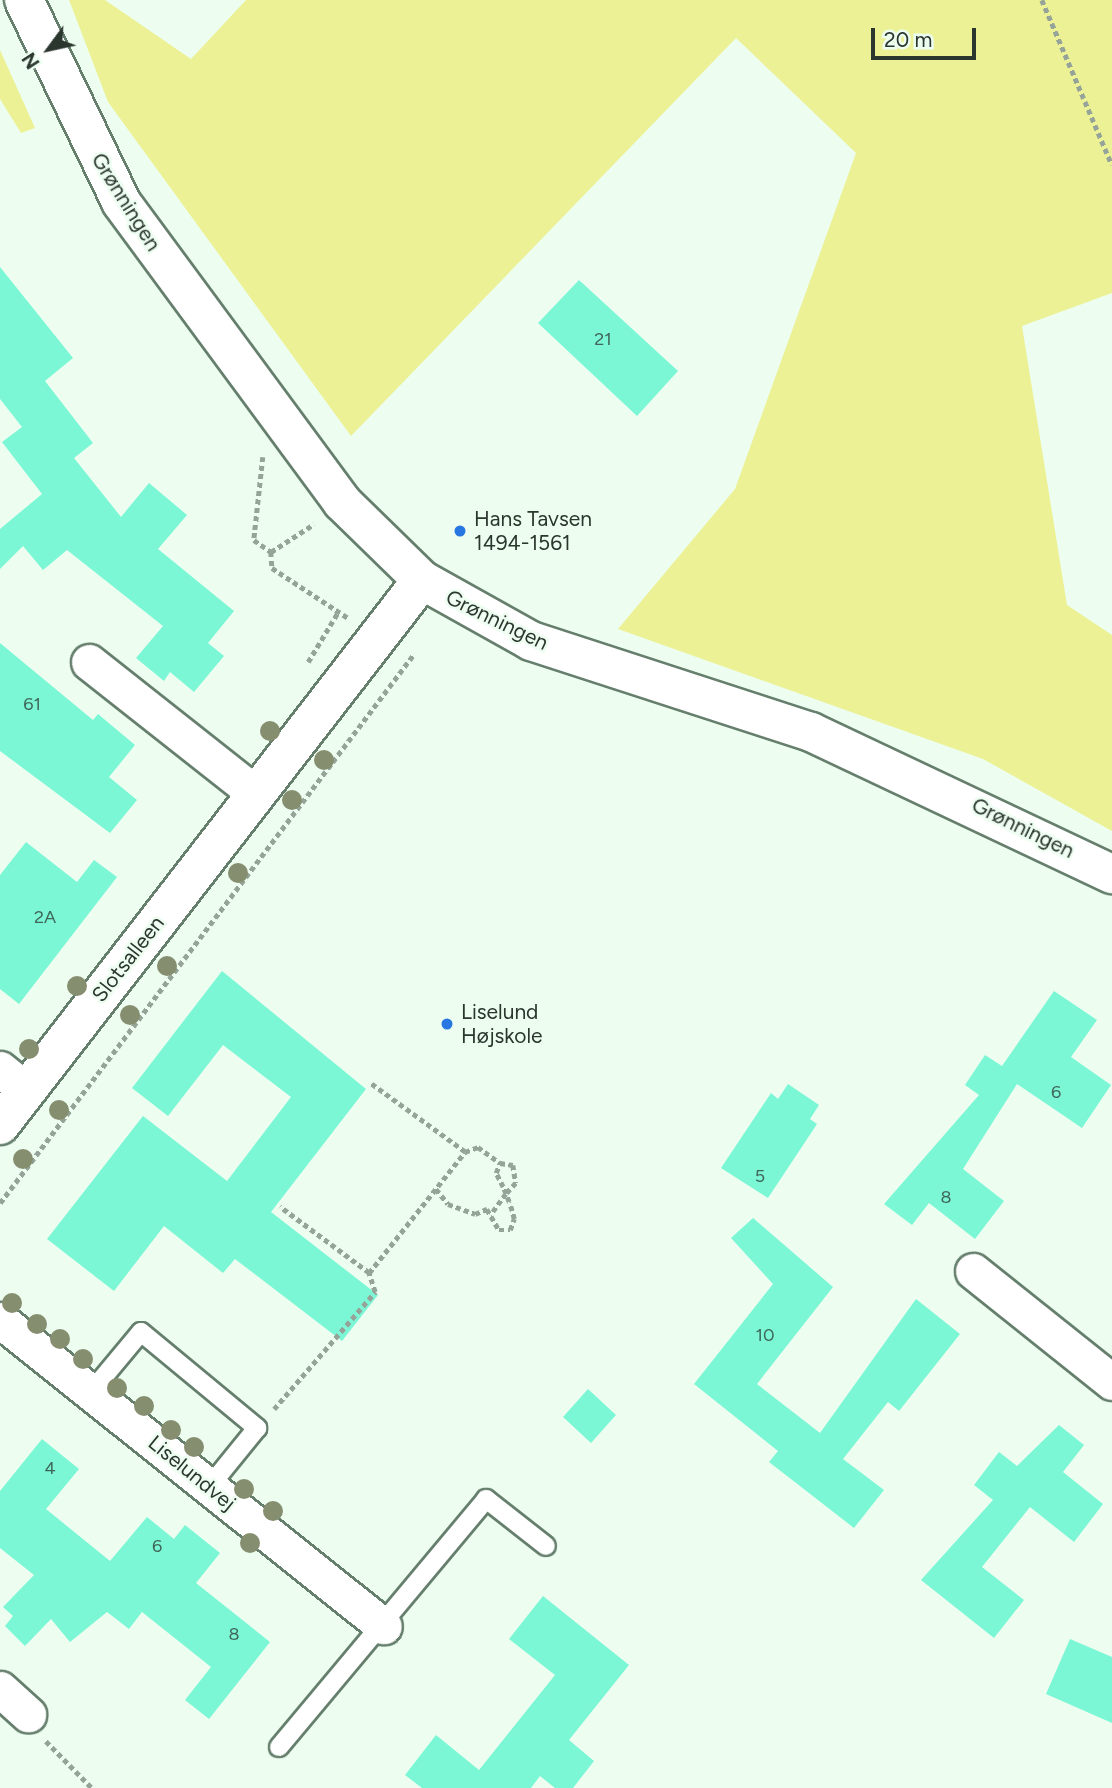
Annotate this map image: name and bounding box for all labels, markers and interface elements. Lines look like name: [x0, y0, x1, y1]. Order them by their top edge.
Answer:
north arrow: [14, 14, 84, 84]
scale bar: [874, 14, 979, 58]
text: 20 m: [884, 27, 932, 52]
text: N: [17, 48, 45, 73]
street label: Grønningen: [86, 148, 166, 256]
house number: 21: [594, 328, 612, 350]
place label: Hans Tavsen 1494-1561: [474, 506, 592, 556]
marker: Hans Tavsen 1494-1561: [452, 523, 468, 539]
street label: Grønningen: [442, 584, 552, 656]
house number: 61: [23, 693, 41, 715]
street label: Grønningen: [968, 792, 1078, 864]
house number: 2A: [34, 906, 56, 928]
street label: Slotsalleen: [87, 911, 169, 1007]
place label: Liselund Højskole: [461, 999, 543, 1049]
marker: Liselund Højskole: [439, 1016, 455, 1032]
house number: 6: [1051, 1081, 1061, 1103]
house number: 5: [755, 1165, 765, 1187]
house number: 8: [940, 1186, 952, 1208]
house number: 10: [756, 1324, 774, 1346]
street label: Liselundvej: [143, 1430, 241, 1516]
house number: 4: [44, 1457, 56, 1479]
house number: 6: [152, 1535, 162, 1557]
house number: 8: [228, 1623, 240, 1645]

